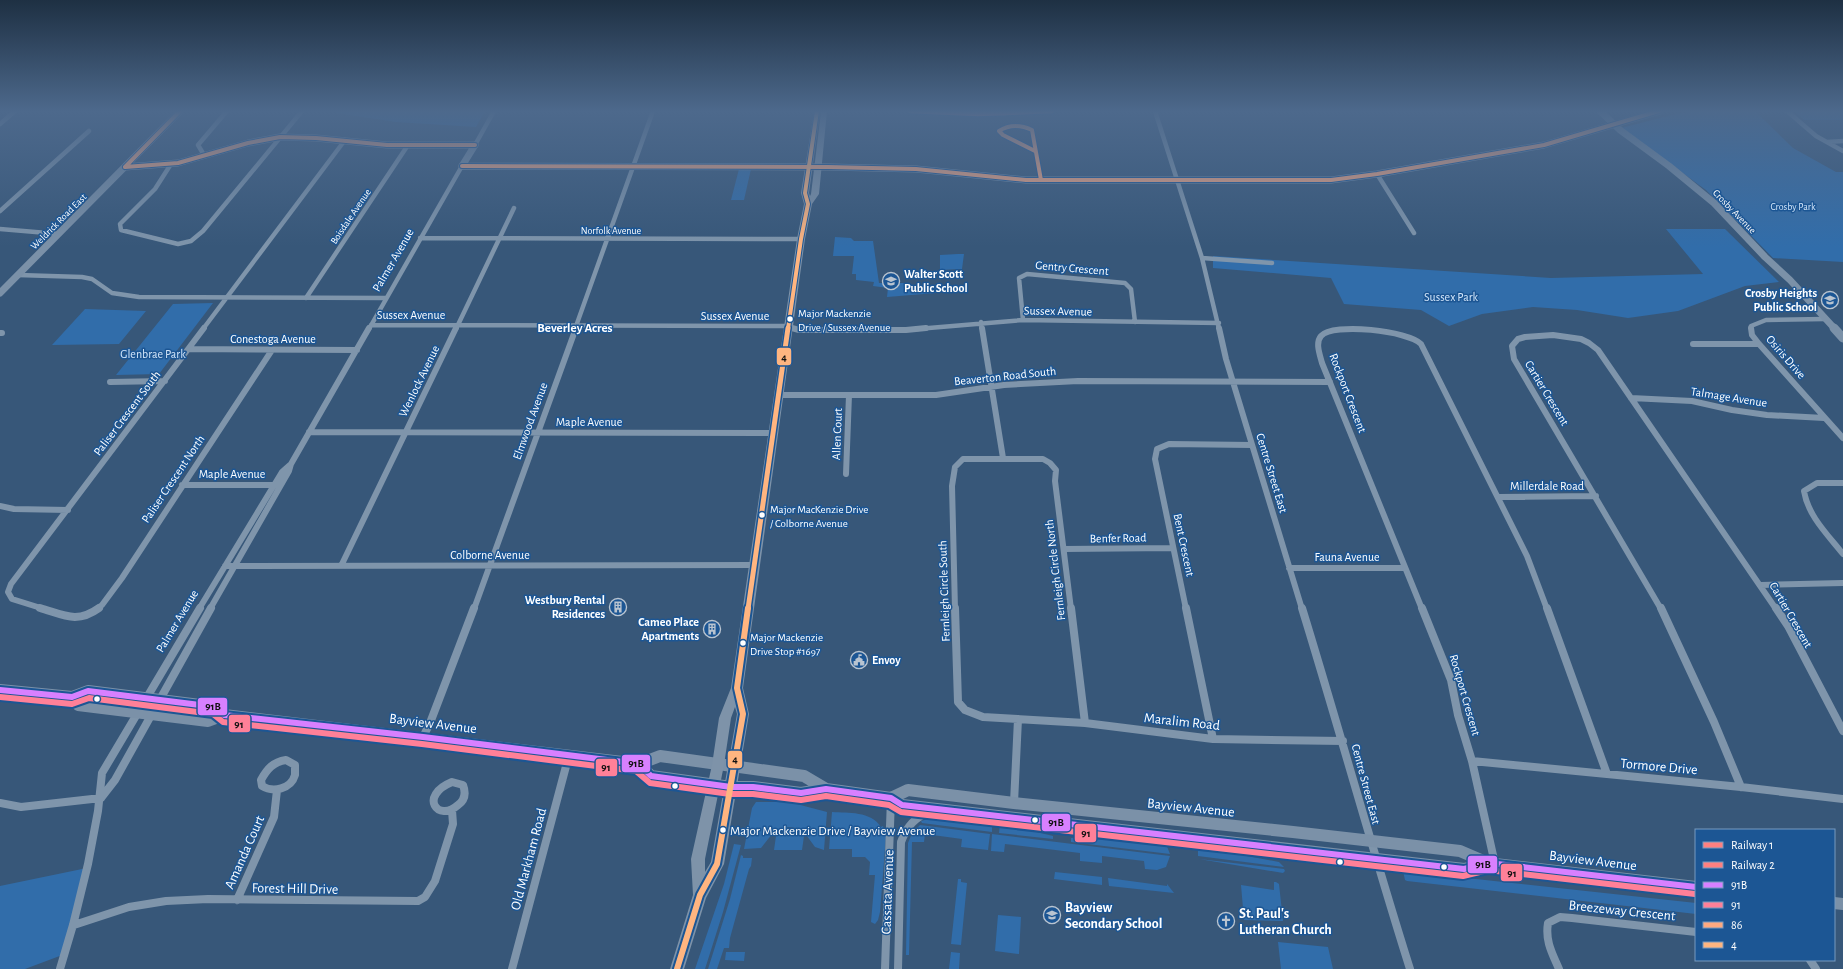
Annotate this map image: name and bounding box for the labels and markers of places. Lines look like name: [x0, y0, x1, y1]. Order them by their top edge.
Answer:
place label: Walter Scott Public School: [904, 268, 968, 294]
school or university icon: Walter Scott Public School: [881, 271, 901, 291]
place label: Crosby Heights Public School: [1745, 287, 1817, 313]
school or university icon: Crosby Heights Public School: [1820, 290, 1840, 310]
place label: Major Mackenzie Drive / Sussex Avenue: [798, 308, 890, 333]
marker: Major Mackenzie Drive / Sussex Avenue: [785, 314, 795, 324]
place label: Major MacKenzie Drive / Colborne Avenue: [770, 504, 868, 529]
marker: Major MacKenzie Drive / Colborne Avenue: [757, 510, 767, 520]
place label: Westbury Rental Residences: [525, 594, 605, 620]
building icon: Westbury Rental Residences: [608, 597, 628, 617]
place label: Cameo Place Apartments: [638, 616, 699, 642]
building icon: Cameo Place Apartments: [702, 619, 722, 639]
place label: Major Mackenzie Drive Stop #1697: [750, 632, 823, 657]
marker: Major Mackenzie Drive Stop #1697: [738, 638, 748, 648]
public building icon: Envoy: [849, 650, 869, 670]
place label: Envoy: [872, 654, 901, 667]
unlabelled marker: [92, 694, 102, 704]
unlabelled marker: [670, 781, 680, 791]
unlabelled marker: [1030, 815, 1040, 825]
marker: Major Mackenzie Drive / Bayview Avenue: [718, 825, 728, 835]
place label: Major Mackenzie Drive / Bayview Avenue: [730, 825, 935, 838]
unlabelled marker: [1335, 857, 1345, 867]
unlabelled marker: [1439, 862, 1449, 872]
place label: Bayview Secondary School: [1065, 901, 1162, 931]
school or university icon: Bayview Secondary School: [1042, 905, 1062, 925]
place label: St. Paul's Lutheran Church: [1239, 907, 1332, 937]
church icon: St. Paul's Lutheran Church: [1216, 911, 1236, 931]

